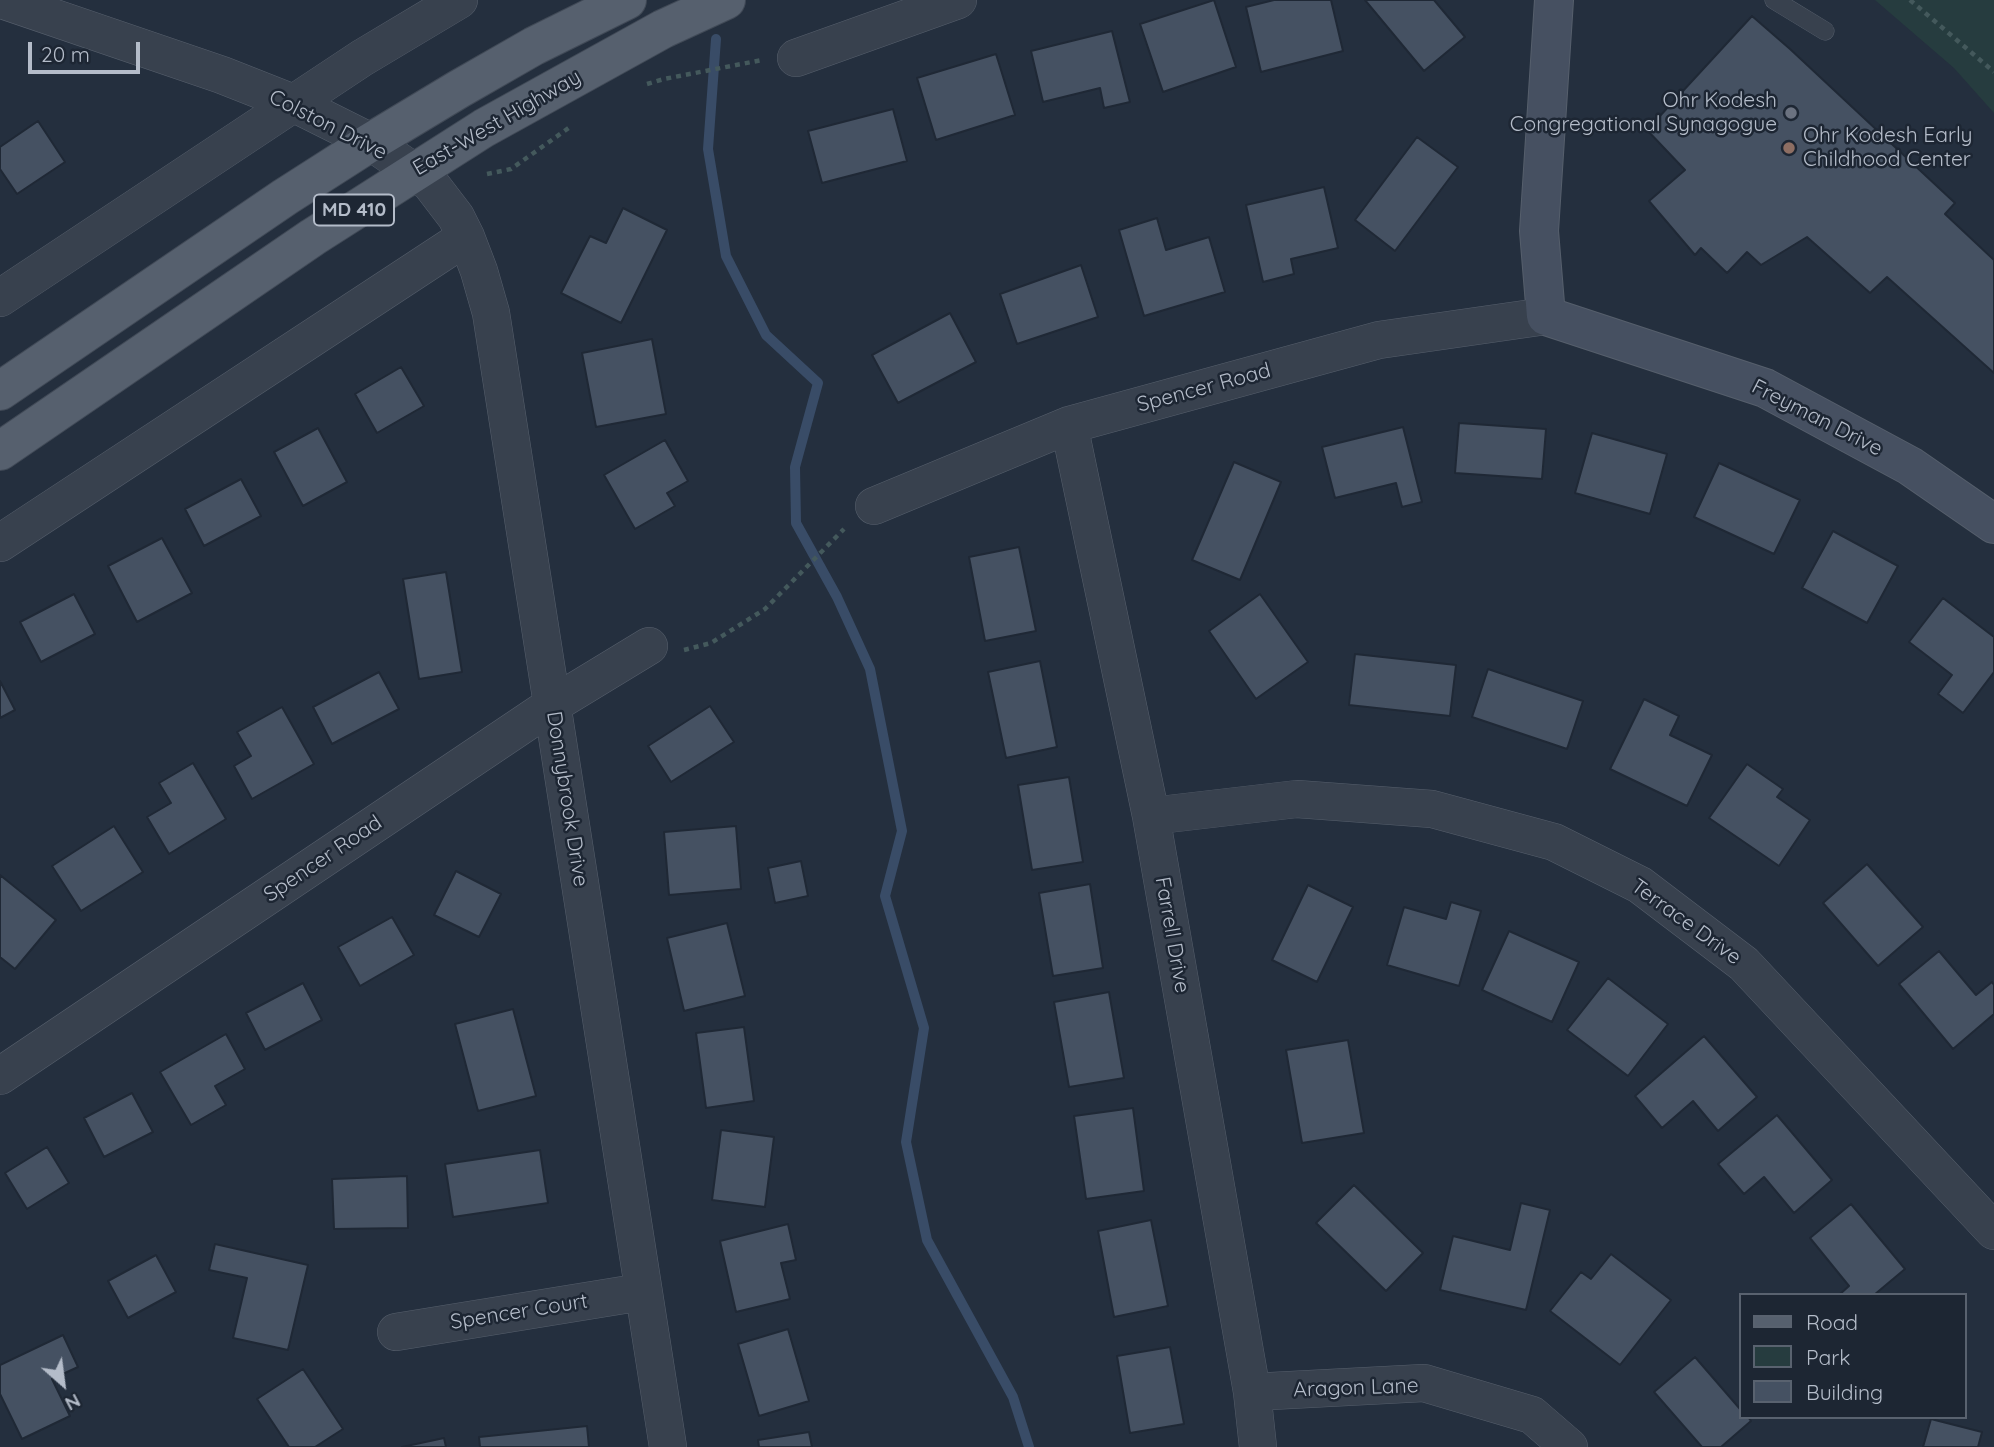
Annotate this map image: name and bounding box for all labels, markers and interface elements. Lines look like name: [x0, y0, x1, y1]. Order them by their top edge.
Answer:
scale bar: [32, 28, 144, 72]
text: 20 m: [41, 41, 90, 67]
street label: East-West Highway: [409, 65, 585, 181]
street label: Colston Drive: [265, 84, 391, 166]
place label: Ohr Kodesh Congregational Synagogue: [1510, 88, 1777, 138]
marker: Ohr Kodesh Congregational Synagogue: [1783, 105, 1799, 121]
place label: Ohr Kodesh Early Childhood Center: [1803, 123, 1973, 173]
marker: Ohr Kodesh Early Childhood Center: [1781, 140, 1797, 156]
road number: MD 410: [314, 194, 394, 226]
street label: Spencer Road: [1134, 358, 1274, 418]
street label: Freyman Drive: [1747, 374, 1887, 462]
street label: Donnybrook Drive: [541, 709, 593, 889]
street label: Spencer Road: [259, 810, 387, 908]
street label: Terrace Drive: [1626, 874, 1746, 970]
street label: Farrell Drive: [1149, 875, 1195, 995]
street label: Spencer Court: [449, 1289, 589, 1335]
legend: [1738, 1293, 1966, 1419]
text: Road: [1806, 1309, 1858, 1335]
text: Park: [1806, 1344, 1850, 1370]
north arrow: [28, 1349, 98, 1419]
street label: Aragon Lane: [1293, 1373, 1419, 1403]
text: Building: [1806, 1379, 1883, 1405]
text: N: [61, 1389, 85, 1416]

